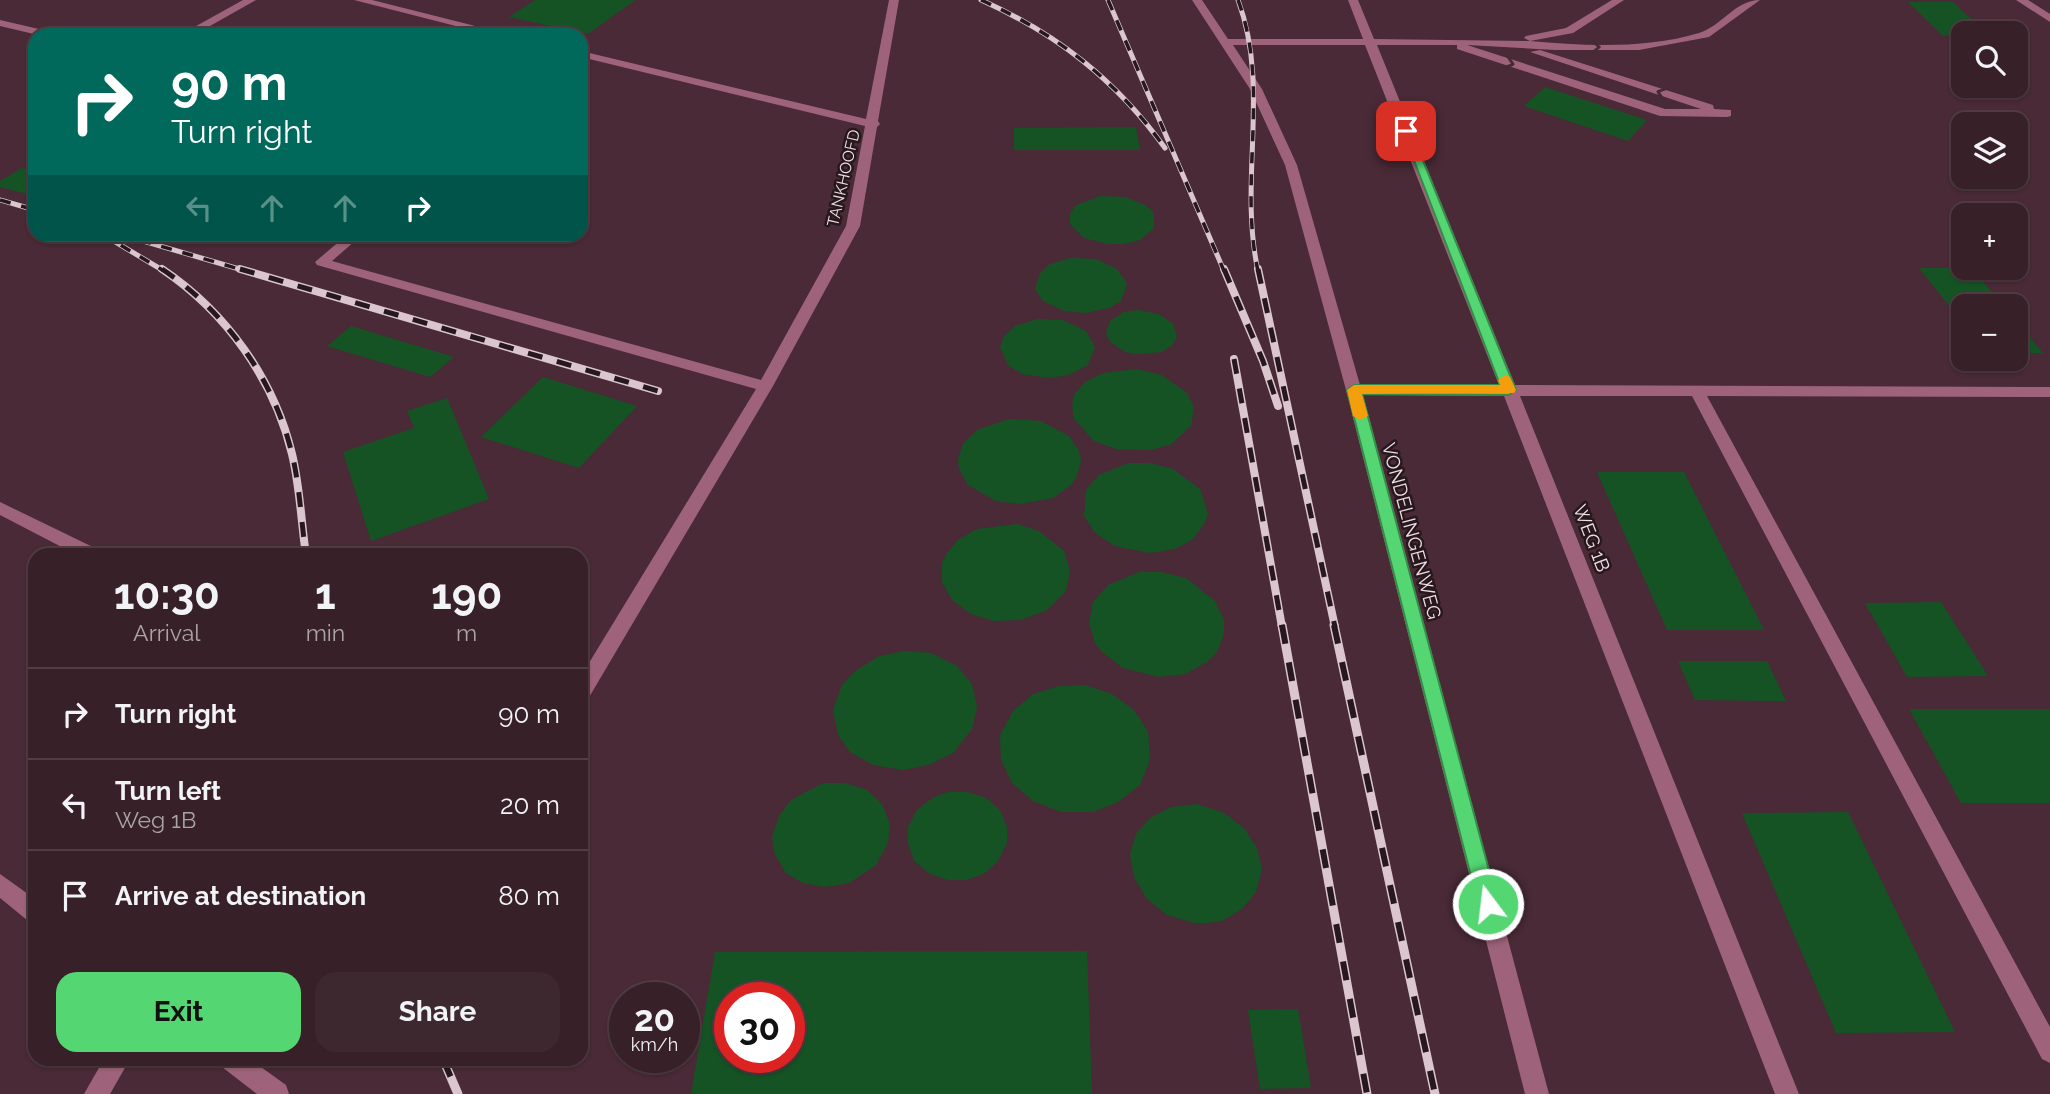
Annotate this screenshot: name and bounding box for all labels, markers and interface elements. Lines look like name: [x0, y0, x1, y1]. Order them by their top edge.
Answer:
map controls: [1951, 21, 2028, 371]
button: search: [1951, 21, 2028, 98]
one-way arrow: [1590, 39, 1601, 55]
text: 90 m: [171, 54, 287, 111]
one-way arrow: [1502, 54, 1514, 69]
icon: right: [56, 56, 147, 147]
one-way arrow: [1657, 86, 1669, 101]
pin: [1376, 101, 1436, 161]
icon: arrive: [1387, 112, 1425, 150]
button: layers: [1951, 112, 2028, 189]
text: Turn right: [171, 113, 312, 150]
street label: TANKHOOFD: [823, 128, 864, 228]
icon: left: [180, 189, 218, 227]
icon: ahead: [253, 189, 291, 227]
icon: ahead: [326, 189, 364, 227]
icon: right: [399, 189, 437, 227]
button: +: [1951, 203, 2028, 280]
button: −: [1951, 294, 2028, 371]
street label: VONDELINGENWEG: [1378, 440, 1446, 622]
street label: WEG 1B: [1569, 501, 1615, 575]
text: 10:30: [114, 570, 220, 619]
text: 1: [315, 570, 336, 619]
text: 190: [431, 570, 502, 619]
text: Arrival: [133, 619, 201, 646]
text: min: [306, 619, 345, 646]
text: m: [456, 619, 477, 646]
icon: right: [56, 695, 94, 733]
text: Turn right: [115, 699, 236, 729]
text: 90 m: [498, 699, 560, 729]
text: Turn left: [115, 776, 221, 806]
icon: left: [56, 786, 94, 824]
text: 20 m: [500, 790, 560, 820]
text: Weg 1B: [115, 806, 196, 833]
position arrow: [1451, 867, 1525, 941]
icon: arrive: [56, 877, 94, 915]
text: Arrive at destination: [115, 881, 366, 911]
text: 80 m: [498, 881, 560, 911]
button: Exit: [56, 972, 301, 1052]
button: Share: [315, 972, 560, 1052]
speed limit sign: 30: [714, 982, 805, 1073]
text: 20: [634, 998, 675, 1039]
text: km/h: [631, 1034, 678, 1055]

